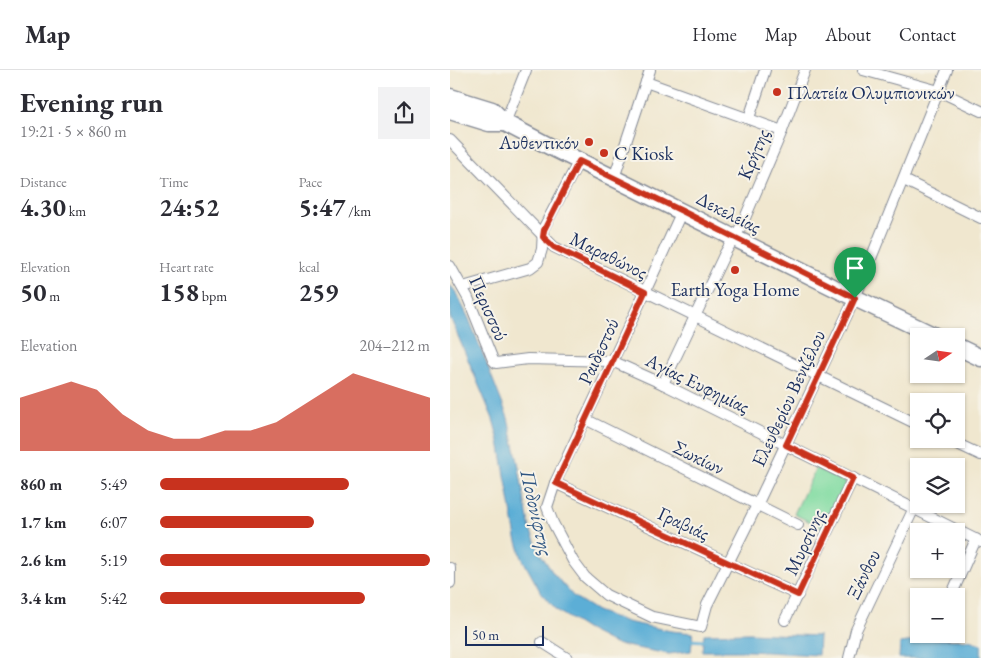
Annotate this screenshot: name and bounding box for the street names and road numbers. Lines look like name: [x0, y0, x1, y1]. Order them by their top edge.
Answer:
street label: Κρήτης: [732, 125, 775, 183]
street label: Δεκελείας: [692, 186, 765, 239]
street label: Μαραθώνος: [566, 226, 652, 285]
street label: Περισσού: [463, 272, 514, 345]
street label: Ραιδεστού: [572, 314, 625, 388]
street label: Ελευθερίου Βενιζέλου: [746, 326, 831, 471]
street label: Αγίας Ευφημίας: [641, 347, 754, 419]
street label: Σωκίων: [669, 434, 729, 481]
street label: Γραβιάς: [654, 501, 714, 546]
street label: Μυρσίνης: [778, 505, 831, 579]
street label: Ξάνθου: [841, 545, 886, 603]

